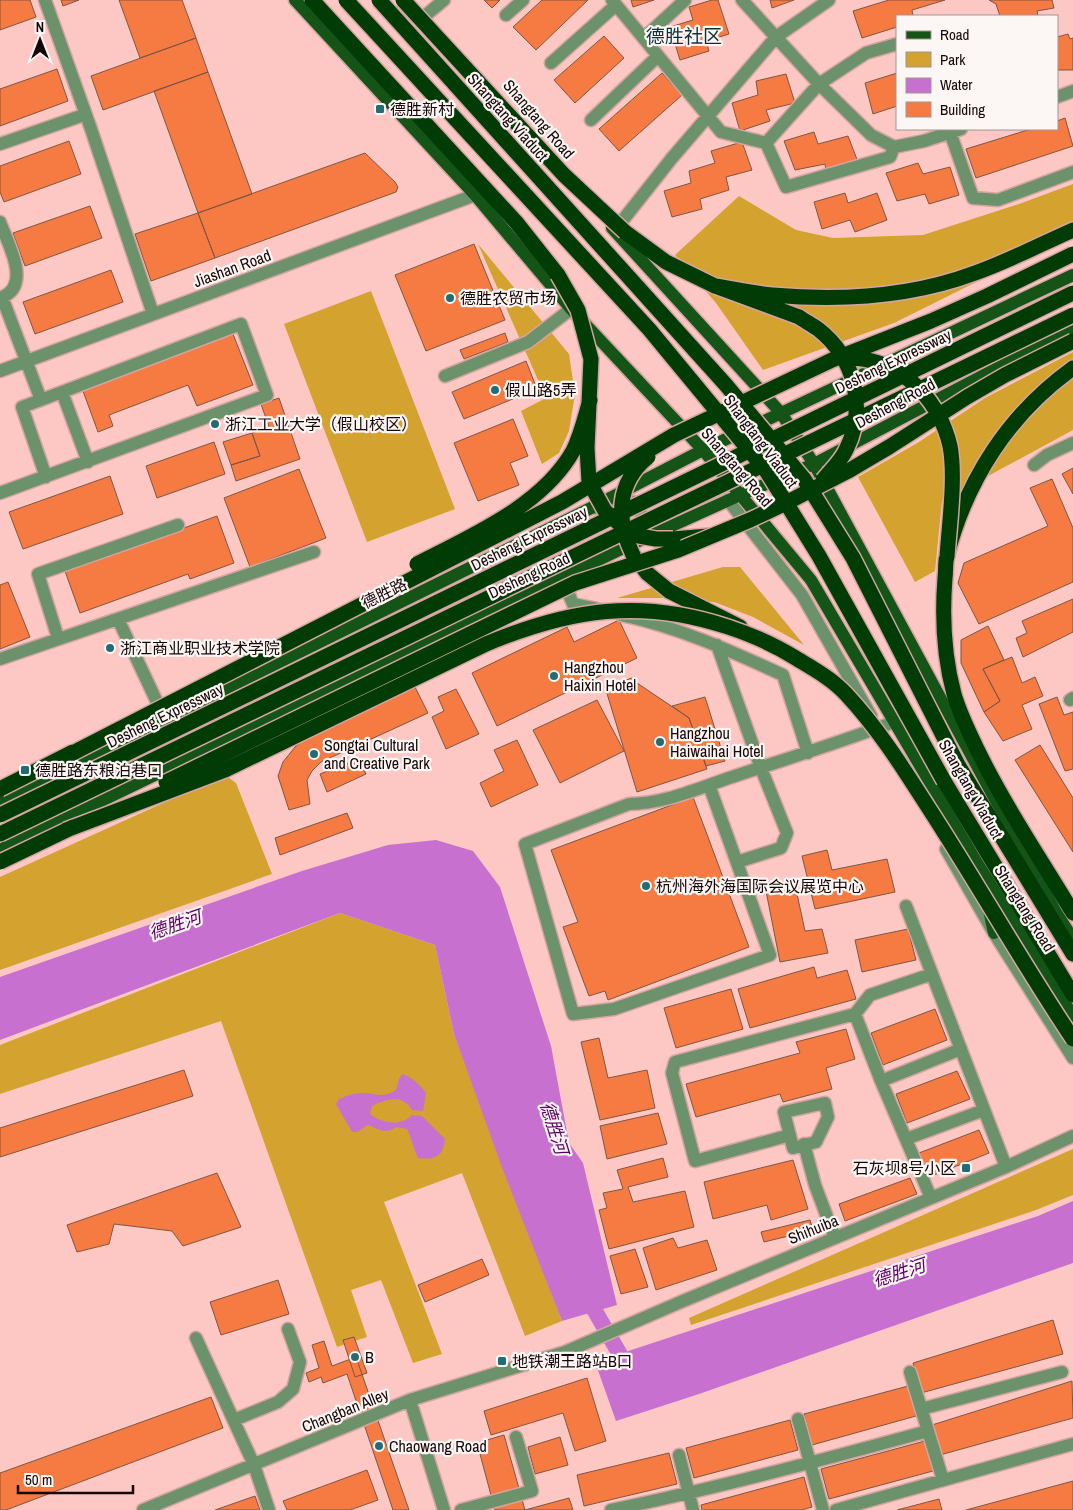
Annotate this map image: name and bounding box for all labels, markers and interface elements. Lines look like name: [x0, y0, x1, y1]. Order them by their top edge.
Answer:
north arrow: [15, 15, 65, 65]
legend: [896, 15, 1058, 130]
text: N: [36, 18, 44, 36]
district label: 德胜社区: [646, 23, 722, 49]
text: Road: [940, 24, 969, 45]
text: Park: [940, 49, 966, 70]
street label: Shangtang Viaduct: [463, 68, 554, 166]
text: Water: [940, 74, 972, 95]
street label: Shangtang Road: [498, 75, 580, 163]
place label: 德胜新村: [390, 98, 454, 120]
text: Building: [940, 99, 985, 120]
marker: 德胜新村: [374, 103, 386, 115]
street label: Jiashan Road: [190, 244, 274, 292]
place label: 德胜农贸市场: [460, 287, 556, 309]
marker: 德胜农贸市场: [444, 292, 456, 304]
street label: Desheng Expressway: [831, 323, 955, 399]
street label: Desheng Road: [851, 373, 939, 433]
place label: 假山路5弄: [505, 379, 576, 401]
marker: 假山路5弄: [489, 384, 501, 396]
street label: Shangtang Viaduct: [719, 390, 804, 492]
place label: 浙江工业大学（假山校区）: [225, 413, 417, 435]
marker: 浙江工业大学（假山校区）: [209, 418, 221, 430]
street label: Shangtang Road: [696, 423, 778, 511]
street label: Desheng Expressway: [467, 500, 591, 576]
street label: Desheng Road: [485, 547, 573, 603]
street label: 德胜路: [358, 573, 410, 613]
place label: 浙江商业职业技术学院: [120, 637, 280, 659]
marker: 浙江商业职业技术学院: [104, 642, 116, 654]
place label: Hangzhou Haixin Hotel: [564, 656, 636, 696]
marker: Hangzhou Haixin Hotel: [548, 670, 560, 682]
street label: Desheng Expressway: [103, 677, 227, 753]
place label: Hangzhou Haiwaihai Hotel: [670, 722, 763, 762]
place label: Songtai Cultural and Creative Park: [324, 734, 430, 774]
street label: Shangtang Viaduct: [934, 735, 1009, 843]
marker: Hangzhou Haiwaihai Hotel: [654, 736, 666, 748]
marker: Songtai Cultural and Creative Park: [308, 748, 320, 760]
place label: 德胜路东粮泊巷口: [35, 759, 163, 781]
marker: 德胜路东粮泊巷口: [19, 764, 31, 776]
street label: Shangtang Road: [990, 860, 1060, 956]
place label: 杭州海外海国际会议展览中心: [656, 875, 864, 897]
marker: 杭州海外海国际会议展览中心: [640, 880, 652, 892]
water label: 德胜河: [145, 903, 207, 945]
water label: 德胜河: [535, 1098, 575, 1160]
place label: 石灰坝8号小区: [853, 1157, 956, 1179]
marker: 石灰坝8号小区: [960, 1162, 972, 1174]
street label: Shihuiba: [785, 1209, 842, 1249]
water label: 德胜河: [869, 1251, 931, 1293]
place label: B: [365, 1346, 374, 1368]
place label: 地铁潮王路站B口: [512, 1350, 633, 1372]
marker: B: [349, 1351, 361, 1363]
marker: 地铁潮王路站B口: [496, 1355, 508, 1367]
street label: Changban Alley: [298, 1382, 392, 1437]
place label: Chaowang Road: [389, 1435, 487, 1457]
marker: Chaowang Road: [373, 1440, 385, 1452]
scale bar: [18, 1462, 132, 1494]
text: 50 m: [25, 1469, 52, 1490]

